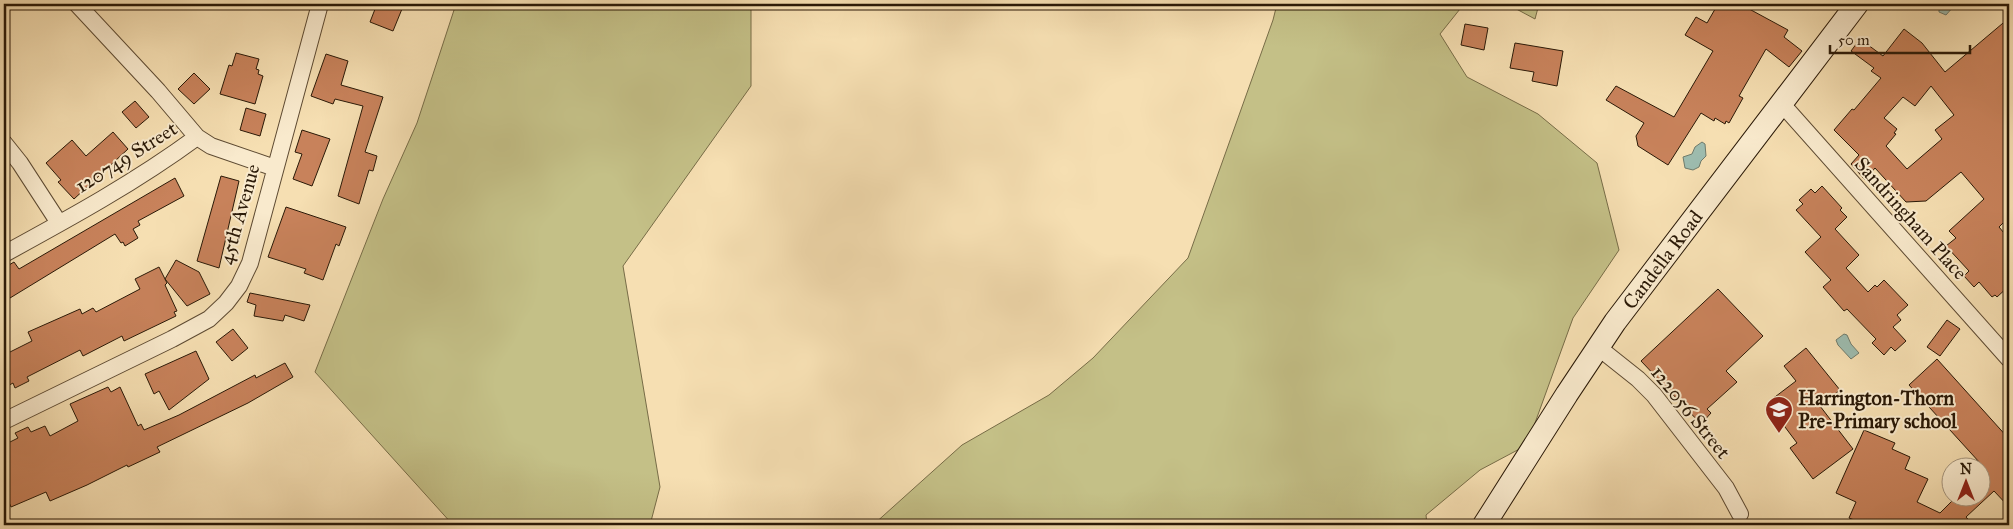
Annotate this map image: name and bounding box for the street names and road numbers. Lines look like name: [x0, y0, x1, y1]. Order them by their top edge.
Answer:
street label: 120749 Street: [71, 116, 181, 198]
street label: Sandringham Place: [1849, 152, 1972, 285]
street label: 45th Avenue: [213, 161, 265, 267]
street label: Candella Road: [1617, 206, 1708, 314]
street label: 122056 Street: [1646, 361, 1736, 463]

